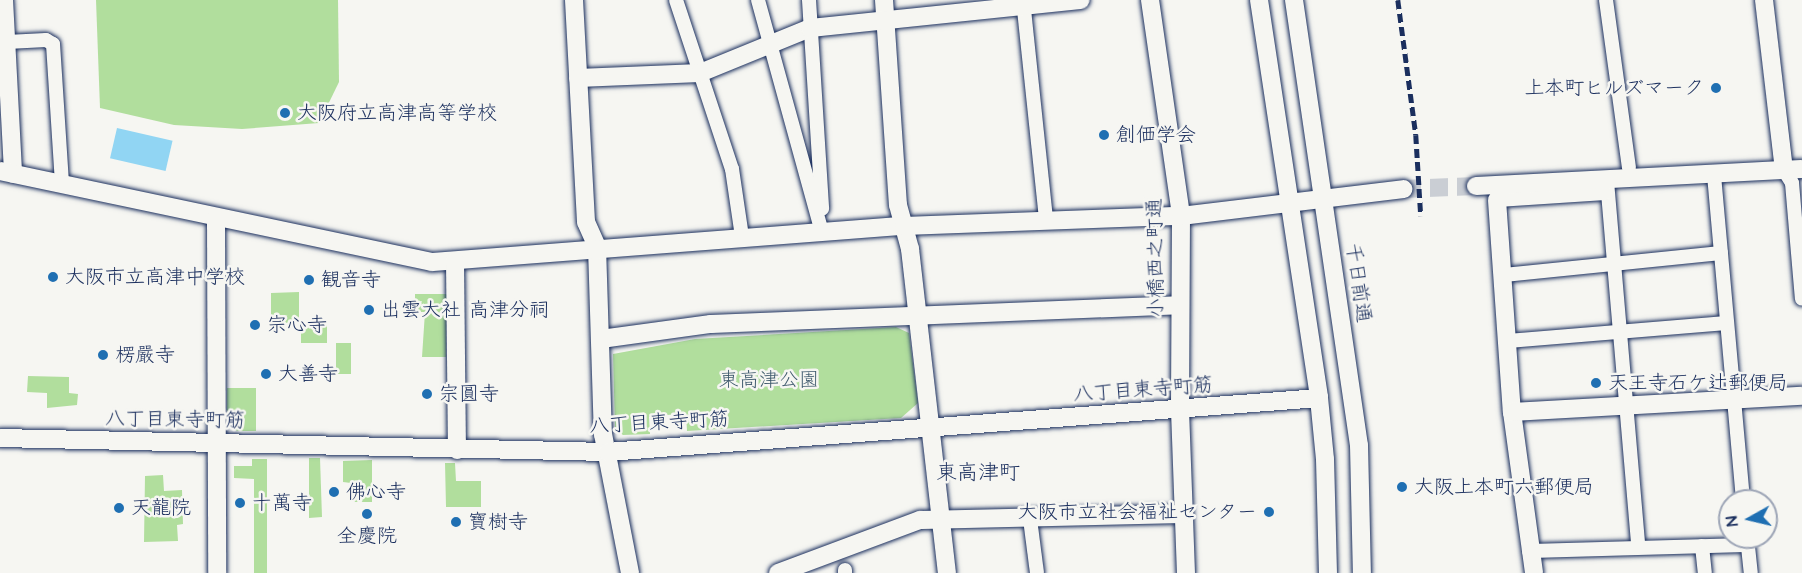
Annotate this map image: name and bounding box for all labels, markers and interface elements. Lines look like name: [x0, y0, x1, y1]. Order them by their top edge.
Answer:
place label: 上本町ヒルズマーク: [1524, 76, 1704, 100]
marker: 上本町ヒルズマーク: [1709, 81, 1723, 95]
place label: 大阪府立高津高等学校: [297, 101, 497, 125]
marker: 大阪府立高津高等学校: [278, 106, 292, 120]
place label: 創価学会: [1116, 123, 1196, 147]
marker: 創価学会: [1097, 128, 1111, 142]
street label: 小橋西之町通: [1143, 198, 1169, 318]
street label: 千日前通: [1341, 242, 1375, 324]
place label: 大阪市立高津中学校: [65, 265, 245, 289]
place label: 観音寺: [321, 268, 381, 292]
marker: 大阪市立高津中学校: [46, 270, 60, 284]
marker: 観音寺: [302, 273, 316, 287]
place label: 出雲大社 高津分祠: [381, 298, 549, 322]
marker: 出雲大社 高津分祠: [362, 303, 376, 317]
place label: 宗心寺: [267, 313, 327, 337]
marker: 宗心寺: [248, 318, 262, 332]
place label: 楞嚴寺: [115, 343, 175, 367]
marker: 楞嚴寺: [96, 348, 110, 362]
place label: 大善寺: [278, 362, 338, 386]
marker: 大善寺: [259, 367, 273, 381]
park label: 東高津公園: [719, 368, 819, 392]
place label: 天王寺石ケ辻郵便局: [1608, 371, 1788, 395]
street label: 八丁目東寺町筋: [1072, 373, 1214, 407]
marker: 天王寺石ケ辻郵便局: [1589, 376, 1603, 390]
place label: 宗圓寺: [439, 382, 499, 406]
marker: 宗圓寺: [420, 387, 434, 401]
street label: 八丁目東寺町筋: [105, 407, 245, 433]
street label: 八丁目東寺町筋: [588, 407, 730, 439]
district label: 東高津町: [936, 460, 1020, 486]
place label: 大阪上本町六郵便局: [1414, 475, 1594, 499]
place label: 佛心寺: [346, 480, 406, 504]
marker: 大阪上本町六郵便局: [1395, 480, 1409, 494]
marker: 佛心寺: [327, 485, 341, 499]
north arrow: [1718, 489, 1778, 549]
place label: 十萬寺: [252, 491, 312, 515]
place label: 天龍院: [131, 496, 191, 520]
marker: 十萬寺: [233, 496, 247, 510]
place label: 大阪市立社会福祉センター: [1017, 500, 1257, 524]
marker: 天龍院: [112, 501, 126, 515]
marker: 大阪市立社会福祉センター: [1262, 505, 1276, 519]
marker: 全慶院: [360, 507, 374, 521]
place label: 寶樹寺: [468, 510, 528, 534]
marker: 寶樹寺: [449, 515, 463, 529]
text: N: [1721, 515, 1744, 528]
place label: 全慶院: [337, 524, 397, 548]

